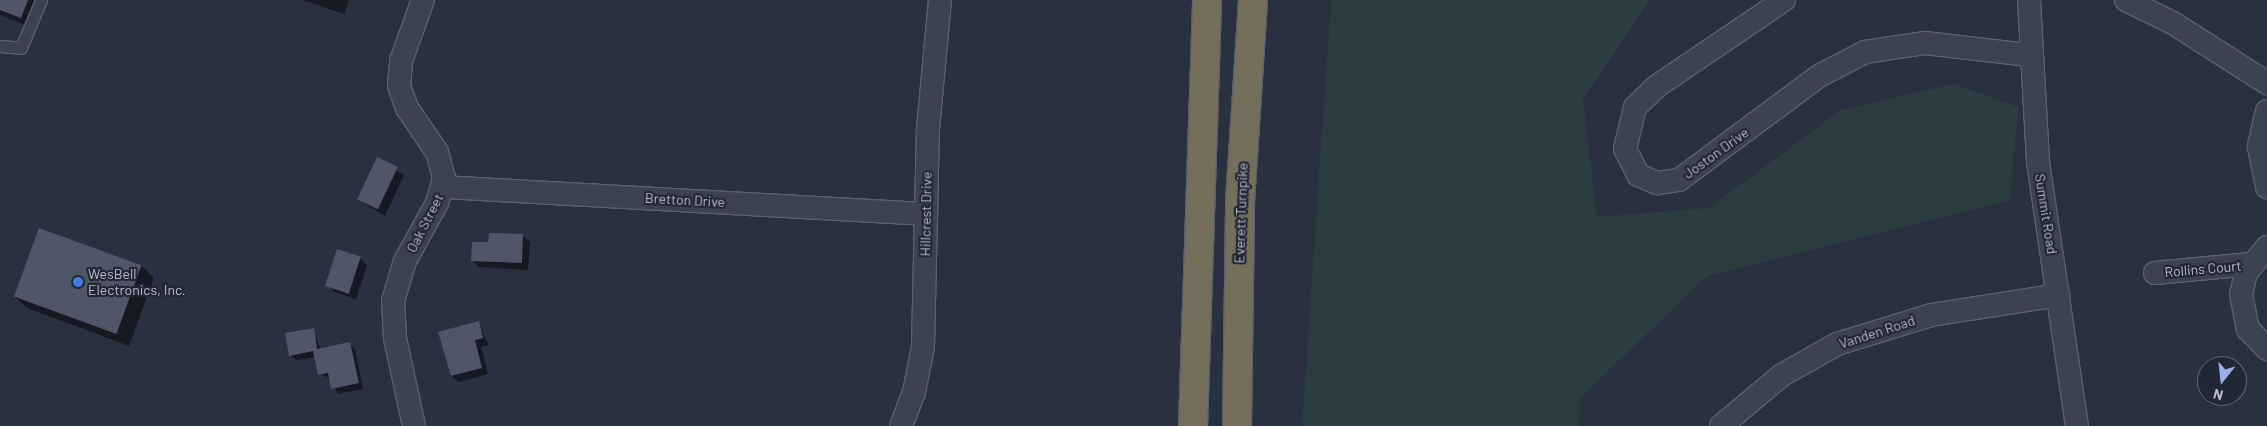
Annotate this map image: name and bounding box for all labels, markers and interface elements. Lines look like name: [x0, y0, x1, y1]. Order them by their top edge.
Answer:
street label: Joston Drive: [1680, 124, 1752, 182]
street label: Everett Turnpike: [1231, 162, 1251, 264]
street label: Hillcrest Drive: [917, 172, 935, 256]
street label: Summit Road: [2031, 173, 2061, 255]
street label: Bretton Drive: [644, 190, 726, 210]
street label: Oak Street: [403, 191, 447, 255]
street label: Rollins Court: [2164, 257, 2242, 281]
place label: WesBell Electronics, Inc.: [88, 266, 186, 298]
marker: WesBell Electronics, Inc.: [72, 276, 84, 288]
street label: Vanden Road: [1837, 312, 1917, 352]
north arrow: [2197, 356, 2247, 406]
text: N: [2211, 385, 2225, 404]

